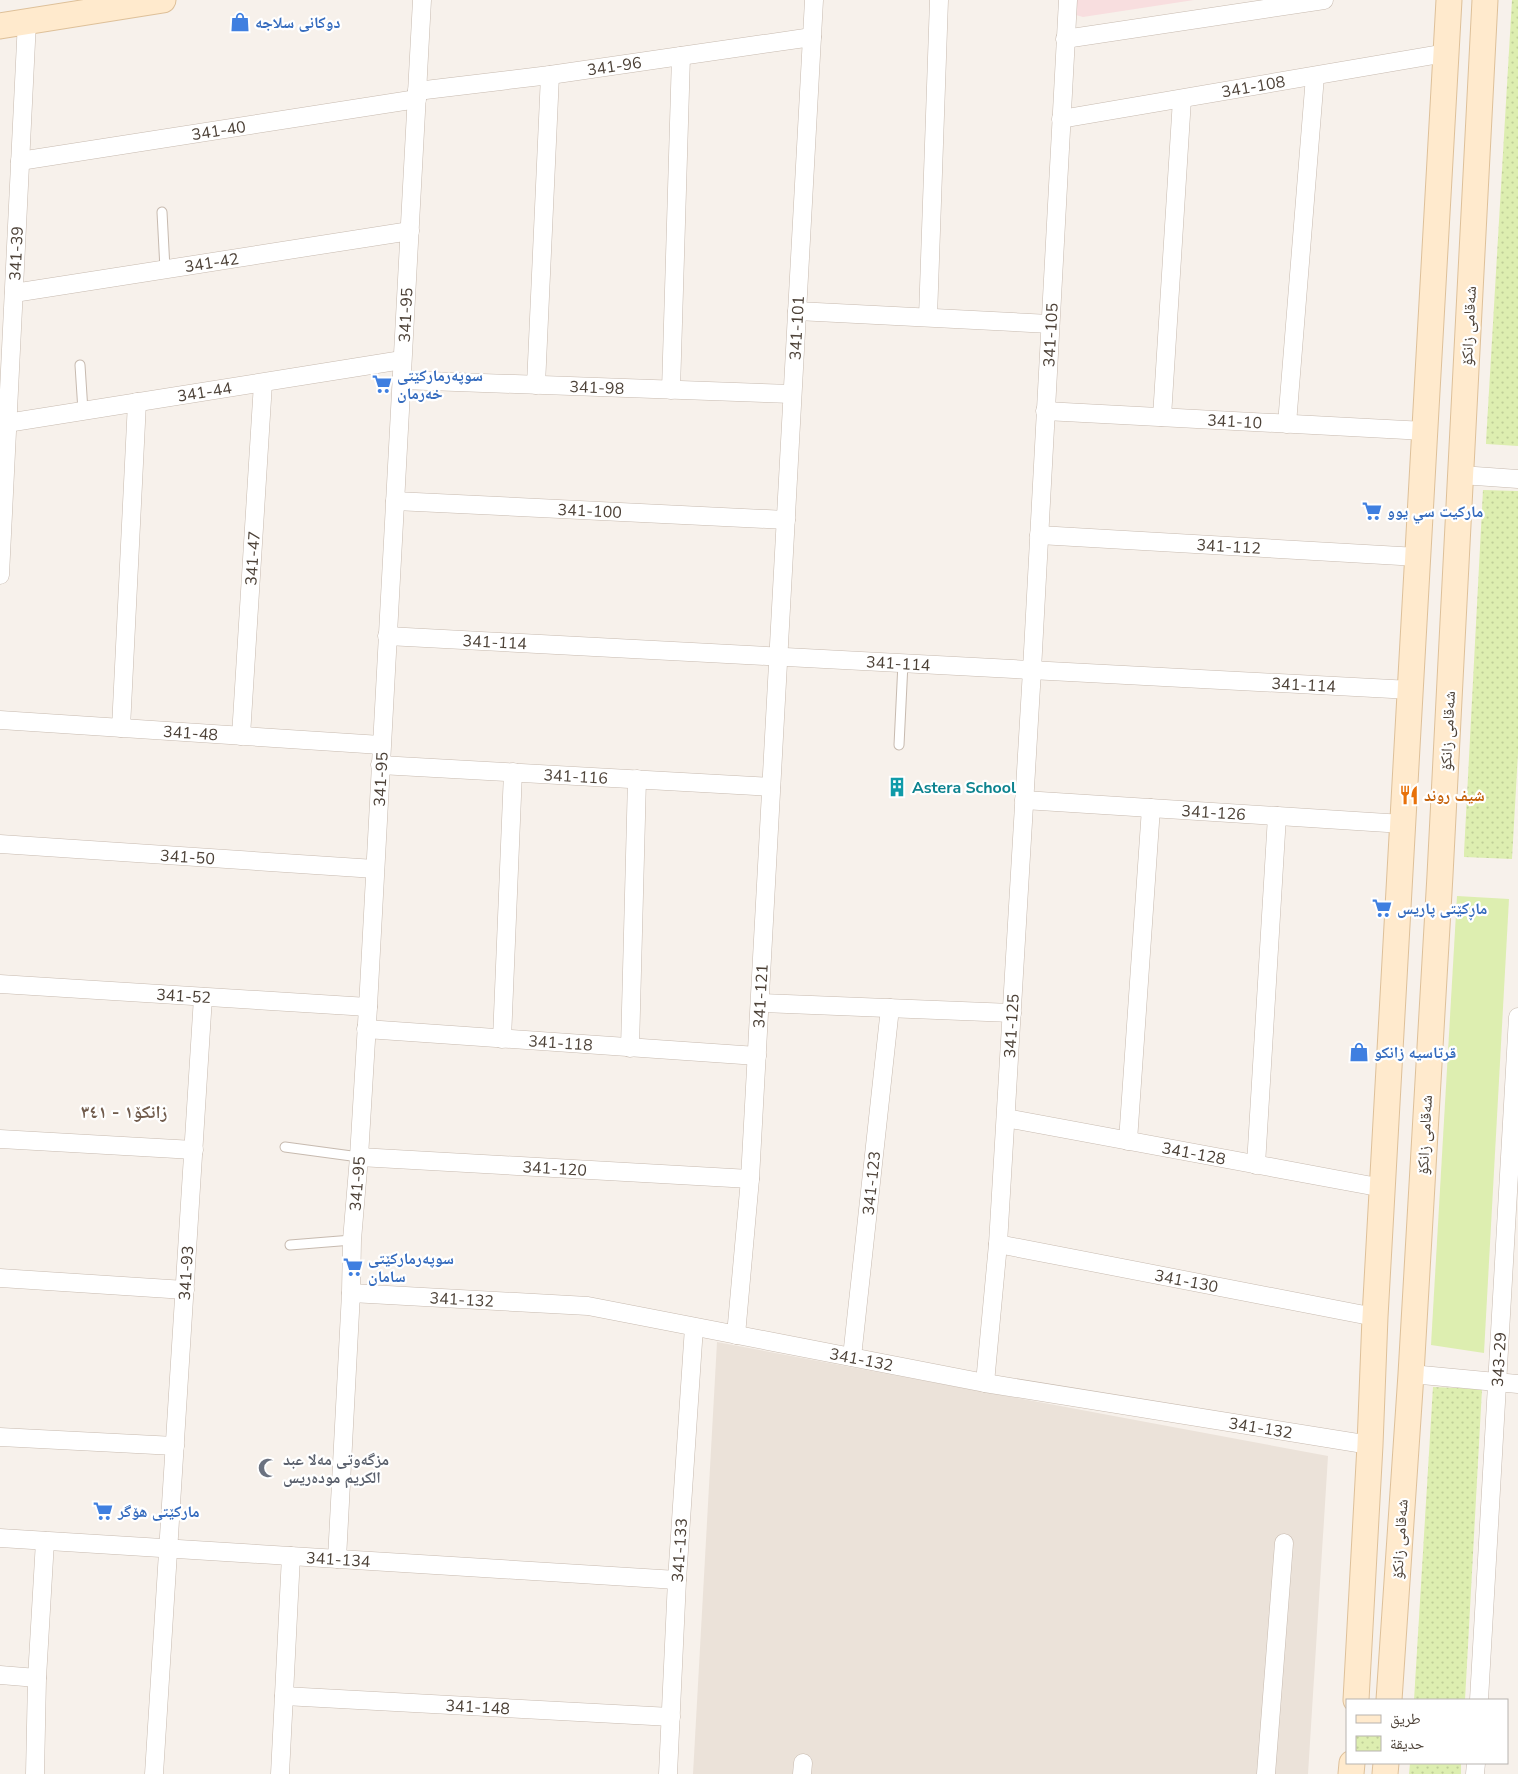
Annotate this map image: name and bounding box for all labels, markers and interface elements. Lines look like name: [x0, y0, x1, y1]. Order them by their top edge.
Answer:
shop icon: دوكانى سلاجه: [229, 11, 251, 33]
place label: دوكانى سلاجه: [255, 12, 341, 34]
street label: 341-96: [586, 52, 643, 81]
street label: 341-108: [1220, 71, 1287, 103]
street label: 341-40: [190, 116, 248, 146]
street label: 341-39: [4, 226, 29, 281]
street label: 341-42: [183, 248, 241, 278]
street label: شەقامی زانکۆ: [1456, 285, 1482, 367]
street label: 341-95: [394, 287, 419, 343]
street label: 341-101: [784, 295, 810, 361]
street label: 341-105: [1038, 302, 1064, 368]
place label: سوپەرمارکێتی خەرمان: [397, 365, 483, 405]
supermarket icon: سوپەرمارکێتی خەرمان: [371, 373, 393, 395]
street label: 341-98: [569, 376, 625, 400]
street label: 341-44: [176, 377, 234, 408]
street label: 341-10: [1207, 410, 1263, 434]
street label: 341-100: [557, 499, 622, 524]
supermarket icon: ماركيت سي يوو: [1361, 500, 1383, 522]
place label: ماركيت سي يوو: [1387, 501, 1483, 524]
street label: 341-47: [240, 530, 266, 586]
street label: 341-112: [1196, 534, 1261, 560]
street label: 341-114: [462, 630, 528, 655]
street label: 341-114: [865, 651, 931, 677]
street label: 341-114: [1271, 673, 1337, 698]
street label: شەقامی زانکۆ: [1435, 690, 1461, 772]
street label: 341-48: [162, 721, 219, 746]
street label: 341-95: [369, 751, 394, 807]
street label: 341-116: [543, 764, 608, 790]
building icon: Astera School: [886, 776, 908, 798]
place label: Astera School: [912, 777, 1016, 799]
restaurant icon: شیف روند: [1398, 784, 1420, 806]
place label: شیف روند: [1424, 785, 1485, 807]
street label: 341-126: [1181, 800, 1246, 826]
street label: 341-50: [159, 845, 216, 870]
supermarket icon: ماڕکێتی پاریس: [1371, 897, 1393, 919]
place label: ماڕکێتی پاریس: [1397, 898, 1487, 921]
street label: 341-121: [748, 963, 774, 1029]
street label: 341-52: [156, 984, 212, 1009]
street label: 341-125: [999, 993, 1025, 1059]
street label: 341-118: [528, 1030, 593, 1057]
shop icon: قرتاسیە زانکو: [1348, 1041, 1370, 1063]
place label: قرتاسیە زانکو: [1374, 1042, 1456, 1064]
street label: شەقامی زانکۆ: [1412, 1094, 1438, 1176]
district label: زانکۆ١ - ٣٤١: [81, 1100, 168, 1124]
street label: 341-128: [1160, 1137, 1227, 1171]
street label: 341-123: [858, 1150, 886, 1216]
street label: 341-95: [344, 1155, 371, 1212]
street label: 341-120: [522, 1156, 587, 1182]
street label: 341-93: [174, 1245, 199, 1301]
place label: سوپەرمارکێتی سامان: [368, 1248, 454, 1288]
supermarket icon: سوپەرمارکێتی سامان: [342, 1256, 364, 1278]
street label: 341-130: [1153, 1265, 1220, 1298]
street label: 341-132: [429, 1287, 495, 1313]
street label: 343-29: [1487, 1332, 1512, 1388]
street label: 341-132: [828, 1343, 895, 1377]
street label: 341-132: [1227, 1412, 1294, 1444]
place label: مزگه‌وتی مه‌لا عبد الكريم موده‌ریس: [283, 1449, 389, 1489]
mosque icon: مزگه‌وتی مه‌لا عبد الكريم موده‌ریس: [257, 1457, 279, 1479]
street label: شەقامی زانکۆ: [1386, 1498, 1414, 1580]
supermarket icon: مارکێتی ھۆگر: [92, 1500, 114, 1522]
place label: مارکێتی ھۆگر: [117, 1501, 200, 1523]
street label: 341-133: [667, 1517, 693, 1583]
street label: 341-134: [305, 1547, 372, 1573]
street label: 341-148: [445, 1695, 510, 1720]
legend: [1346, 1699, 1508, 1764]
text: طريق: [1390, 1709, 1421, 1729]
text: حديقة: [1390, 1734, 1425, 1754]

